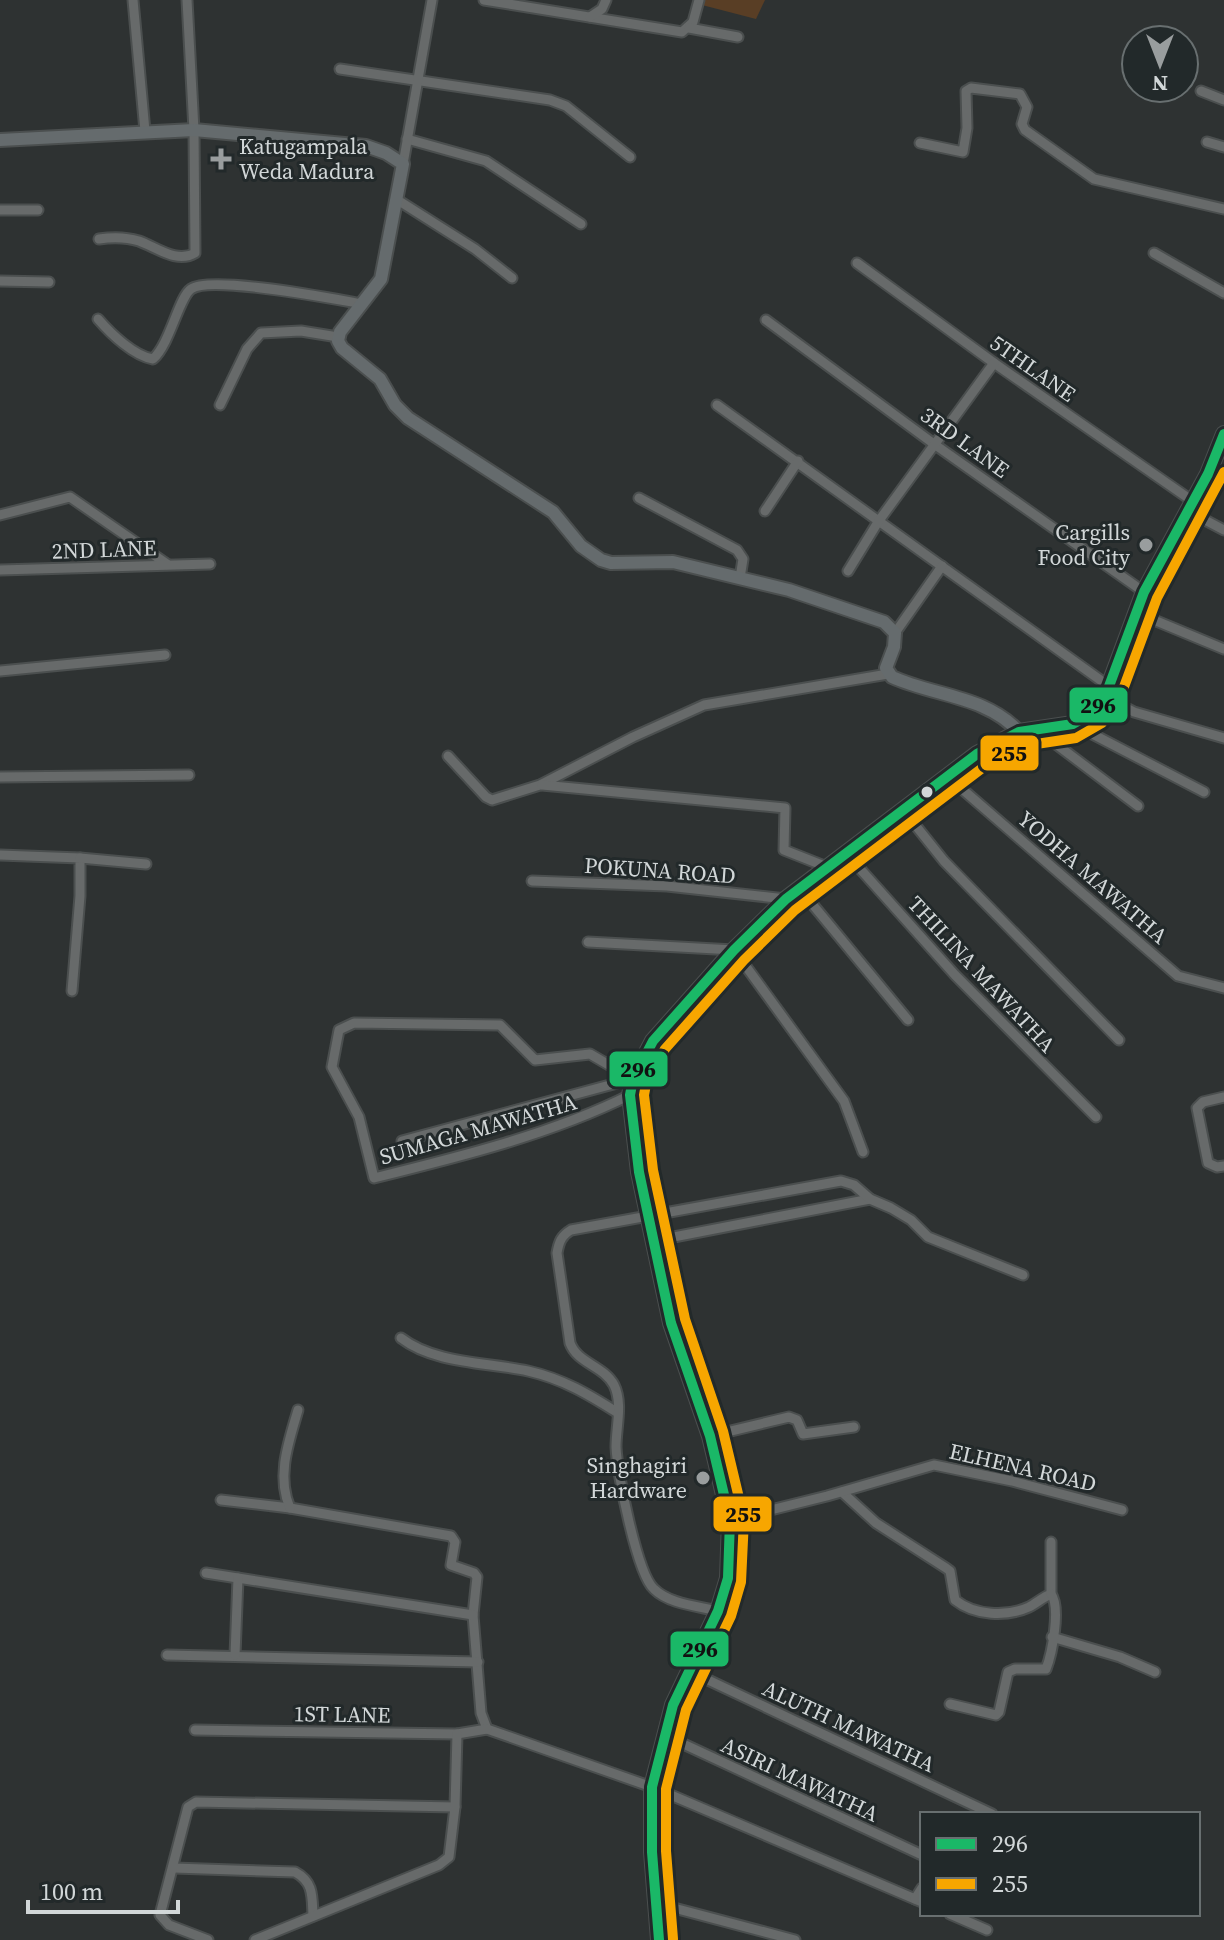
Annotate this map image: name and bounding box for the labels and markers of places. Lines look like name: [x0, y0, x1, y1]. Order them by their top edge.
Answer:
place label: Katugampala Weda Madura: [239, 131, 375, 186]
marker: Katugampala Weda Madura: [210, 148, 232, 170]
place label: Cargills Food City: [1038, 517, 1131, 572]
marker: Cargills Food City: [1137, 536, 1155, 554]
unlabelled marker: [919, 784, 935, 800]
place label: Singhagiri Hardware: [587, 1450, 687, 1505]
marker: Singhagiri Hardware: [694, 1469, 712, 1487]

